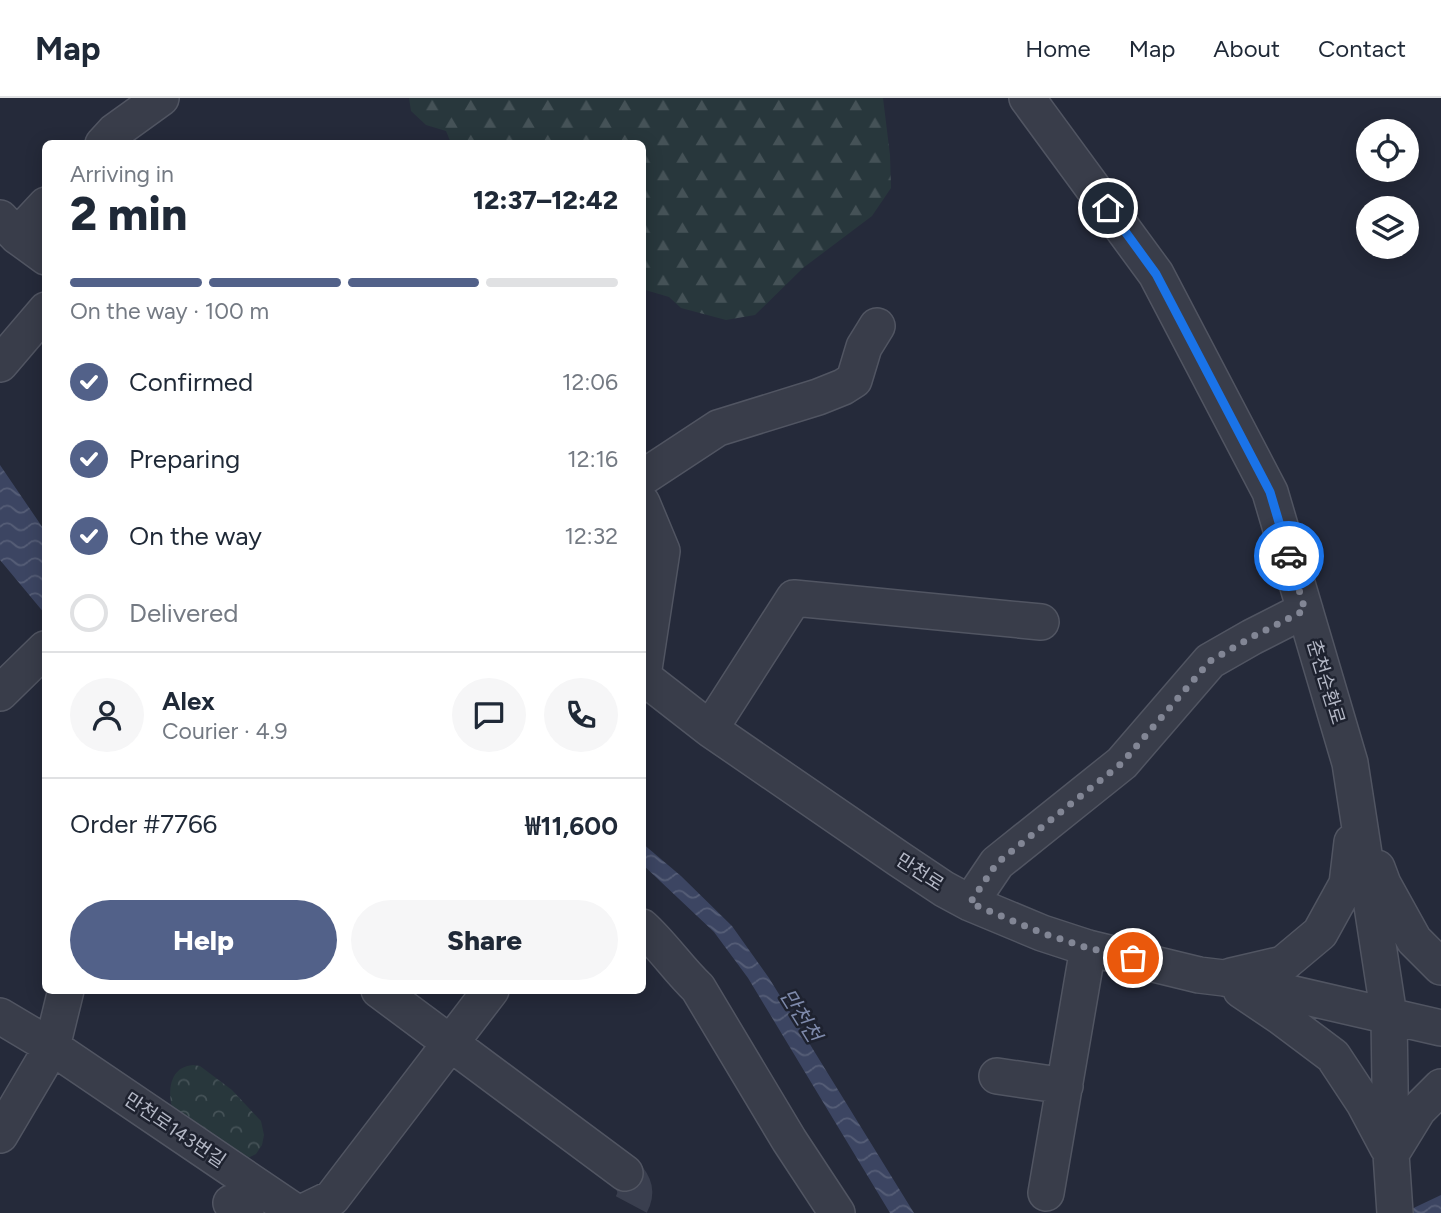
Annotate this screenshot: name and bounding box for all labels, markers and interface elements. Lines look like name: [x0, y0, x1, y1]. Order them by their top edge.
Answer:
text: Map: [35, 29, 101, 68]
text: Home: [1025, 34, 1091, 63]
text: Map: [1129, 34, 1175, 63]
text: About: [1213, 34, 1280, 63]
text: Contact: [1318, 34, 1406, 63]
map controls: [1356, 119, 1419, 259]
button: locate: [1356, 119, 1419, 182]
text: Arriving in: [70, 160, 174, 188]
pin: [1078, 178, 1138, 238]
text: 12:37–12:42: [473, 184, 618, 216]
text: 2 min: [70, 186, 187, 242]
icon: home: [1089, 189, 1127, 227]
button: layers: [1356, 196, 1419, 259]
text: On the way · 100 m: [70, 297, 269, 325]
icon: check: [70, 363, 108, 401]
text: Confirmed: [129, 366, 253, 398]
text: 12:06: [562, 368, 618, 396]
icon: check: [70, 440, 108, 478]
text: Preparing: [129, 443, 240, 475]
text: 12:16: [567, 445, 618, 473]
icon: check: [70, 517, 108, 555]
text: On the way: [129, 520, 262, 552]
courier: [1254, 521, 1324, 591]
text: 12:32: [564, 522, 618, 550]
icon: car: [1270, 537, 1308, 575]
text: Delivered: [129, 597, 238, 629]
street label: 춘천순환로: [1302, 637, 1350, 727]
button: person: [70, 678, 144, 752]
button: chat: [452, 678, 526, 752]
button: phone: [544, 678, 618, 752]
text: Alex: [162, 685, 215, 717]
text: Courier · 4.9: [162, 717, 288, 745]
text: Order #7766: [70, 808, 217, 840]
text: ₩11,600: [525, 810, 618, 842]
street label: 만천로: [892, 848, 948, 896]
button: Help: [70, 900, 337, 980]
button: Share: [351, 900, 618, 980]
pin: [1103, 928, 1163, 988]
icon: bag: [1114, 939, 1152, 977]
water label: 만천천: [775, 984, 828, 1048]
street label: 만천로143번길: [120, 1088, 230, 1172]

